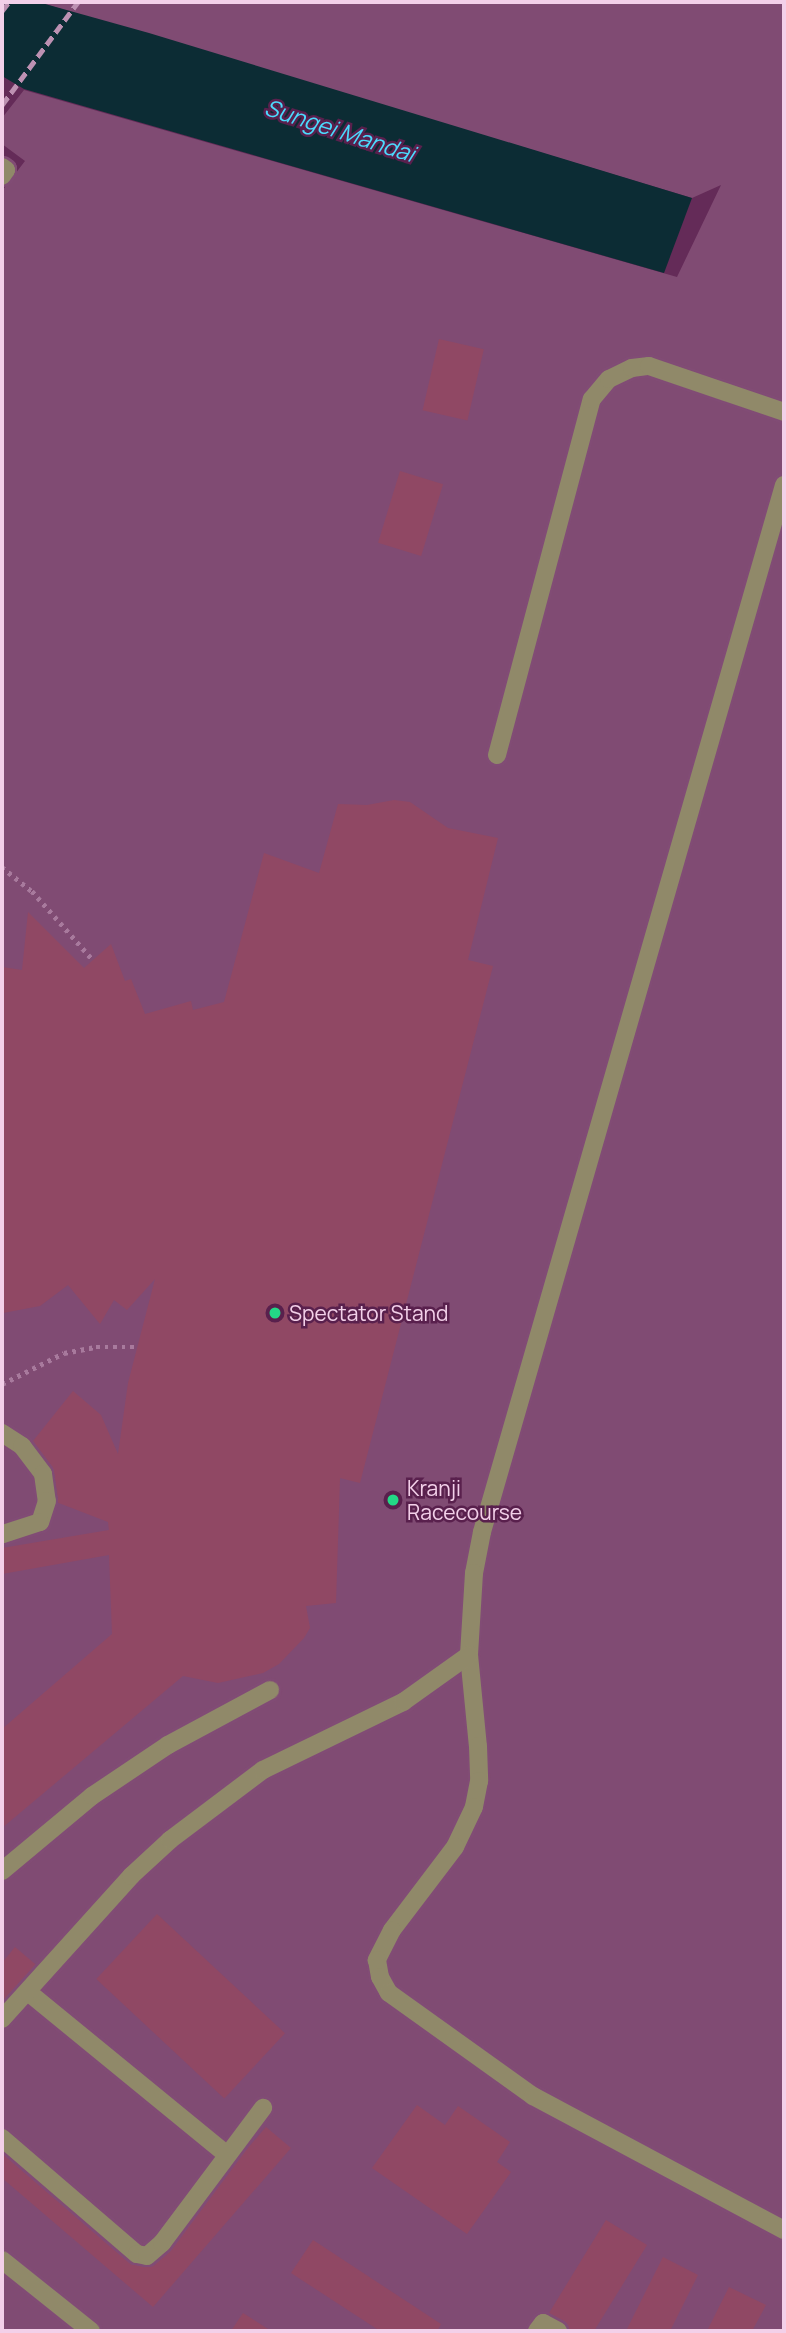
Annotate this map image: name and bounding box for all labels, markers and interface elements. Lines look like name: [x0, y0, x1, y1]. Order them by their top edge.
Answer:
water label: Sungei Mandai: [262, 93, 418, 167]
place label: Spectator Stand: [289, 1300, 448, 1326]
marker: Spectator Stand: [267, 1305, 283, 1321]
place label: Kranji Racecourse: [407, 1475, 522, 1525]
marker: Kranji Racecourse: [385, 1492, 401, 1508]

